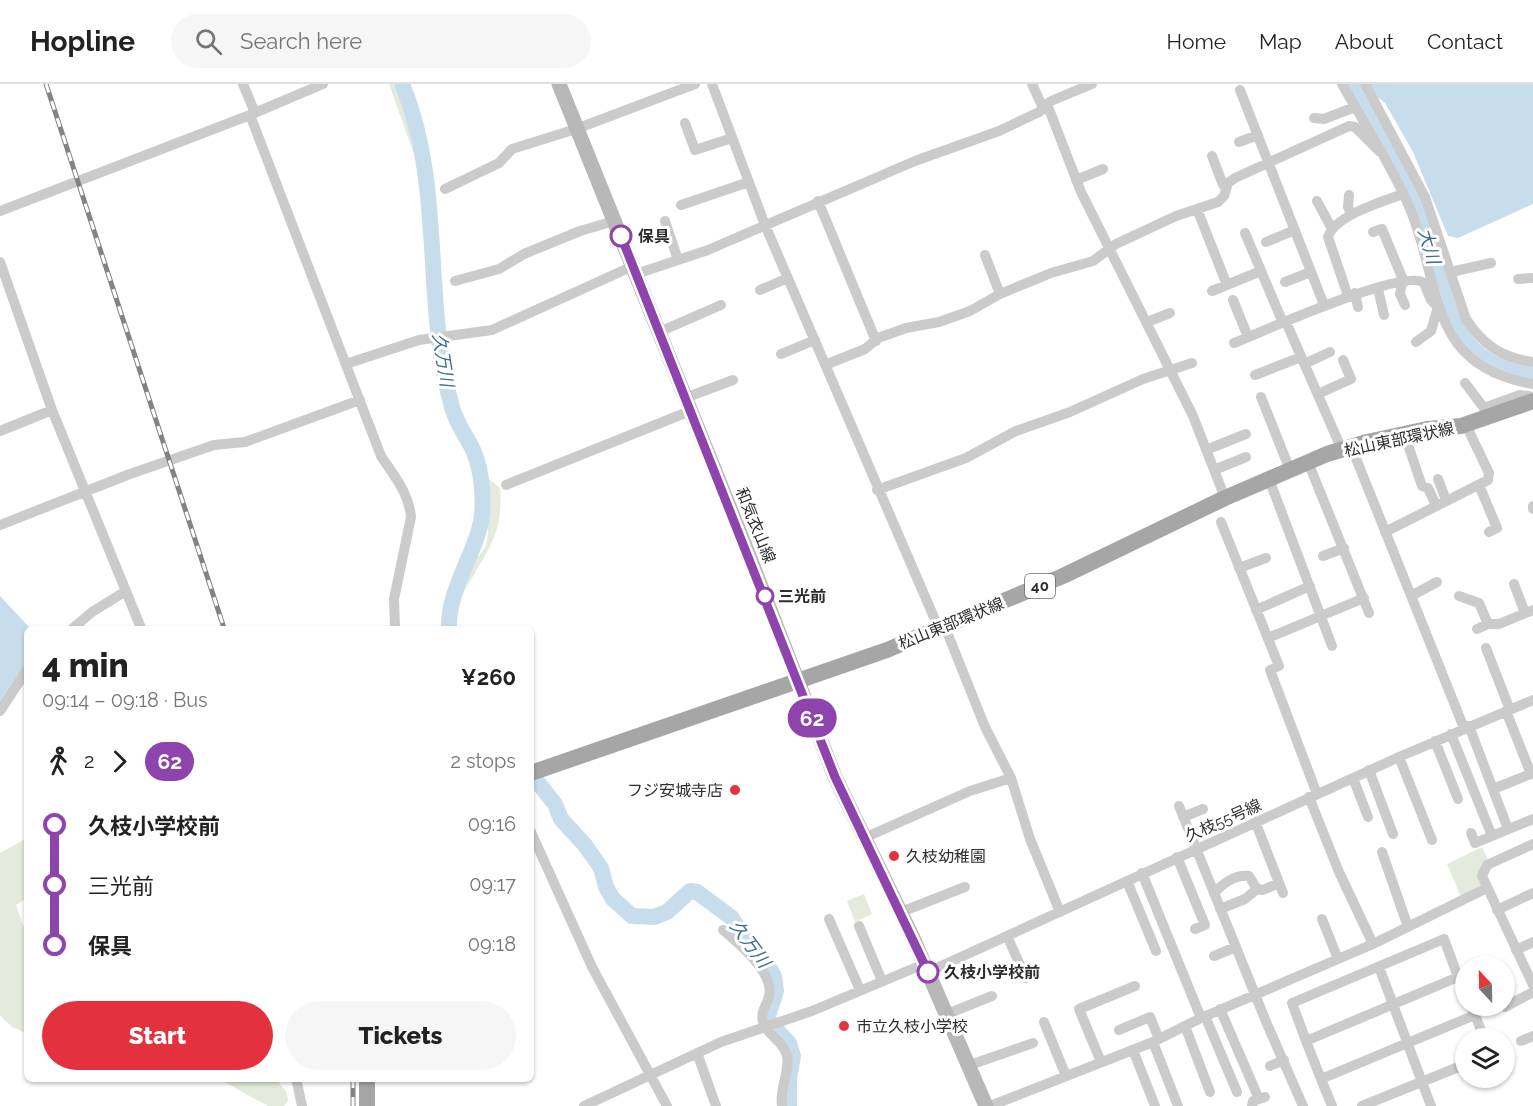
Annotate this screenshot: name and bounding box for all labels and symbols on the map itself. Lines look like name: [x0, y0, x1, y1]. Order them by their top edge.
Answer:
marker: 保具: [610, 225, 632, 247]
water label: 大川: [1414, 226, 1445, 268]
place label: 保具: [638, 227, 670, 246]
water label: 久万川: [429, 332, 458, 390]
street label: 松山東部環状線: [1342, 419, 1456, 460]
street label: 和気衣山線: [732, 485, 779, 566]
road number: 40: [1025, 574, 1055, 598]
marker: 三光前: [756, 587, 774, 605]
place label: 三光前: [778, 587, 826, 606]
street label: 松山東部環状線: [896, 594, 1007, 653]
line badge: 62: [785, 698, 839, 738]
place label: フジ安城寺店: [627, 781, 723, 800]
marker: フジ安城寺店: [728, 783, 742, 797]
street label: 久枝55号線: [1182, 795, 1264, 846]
place label: 久枝幼稚園: [906, 847, 986, 866]
marker: 久枝幼稚園: [887, 849, 901, 863]
water label: 久万川: [726, 916, 776, 973]
north arrow: [1455, 956, 1515, 1016]
marker: 久枝小学校前: [917, 961, 939, 983]
place label: 久枝小学校前: [944, 963, 1040, 982]
place label: 市立久枝小学校: [856, 1017, 968, 1036]
marker: 市立久枝小学校: [837, 1019, 851, 1033]

